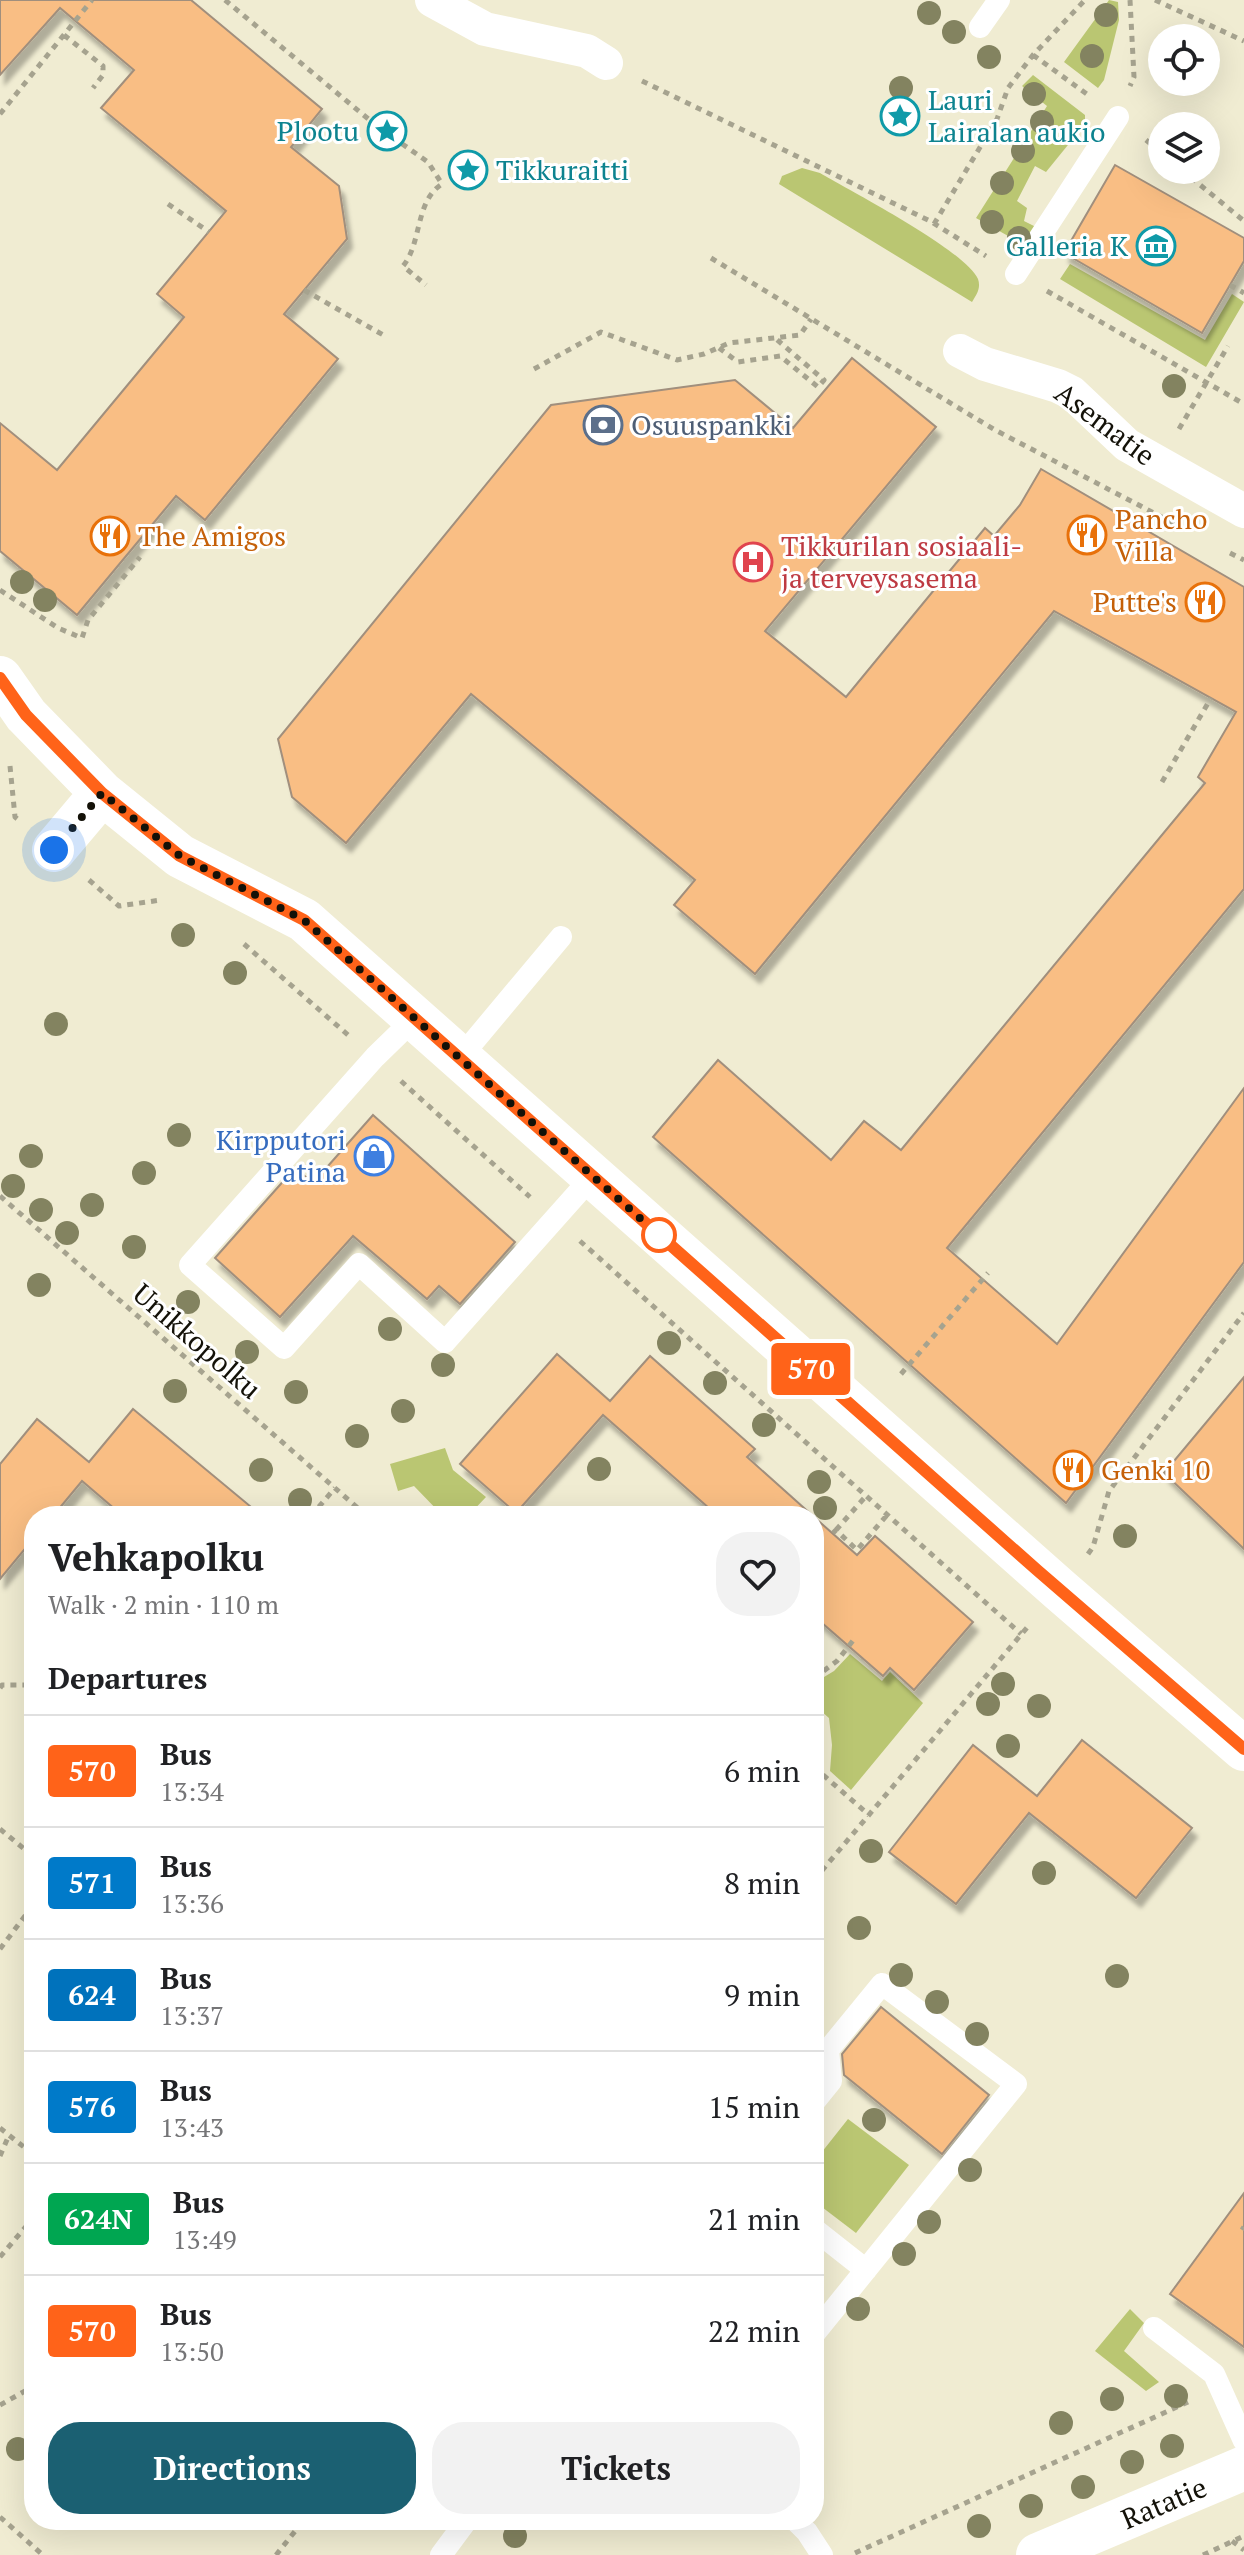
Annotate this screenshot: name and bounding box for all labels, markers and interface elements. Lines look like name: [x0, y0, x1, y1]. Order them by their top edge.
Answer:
map controls: [1148, 24, 1220, 184]
button: locate: [1148, 24, 1220, 96]
place label: Lauri Lairalan aukio: [928, 81, 1105, 150]
place icon: Lauri Lairalan aukio: [879, 95, 921, 137]
place icon: Plootu: [366, 110, 408, 152]
place label: Plootu: [277, 112, 359, 149]
button: layers: [1148, 112, 1220, 184]
place icon: Tikkuraitti: [447, 149, 489, 191]
place label: Tikkuraitti: [496, 151, 629, 188]
museum icon: Galleria K: [1135, 225, 1177, 267]
place label: Galleria K: [1005, 227, 1129, 264]
street label: Asematie: [1048, 374, 1163, 473]
bank icon: Osuuspankki: [582, 404, 624, 446]
place label: Osuuspankki: [631, 406, 792, 443]
place label: Pancho Villa: [1115, 500, 1207, 569]
restaurant icon: Pancho Villa: [1066, 514, 1108, 556]
restaurant icon: The Amigos: [89, 515, 131, 557]
place label: The Amigos: [138, 517, 286, 554]
place label: Tikkurilan sosiaali- ja terveysasema: [781, 527, 1022, 596]
hospital icon: Tikkurilan sosiaali- ja terveysasema: [732, 541, 774, 583]
restaurant icon: Putte's: [1184, 581, 1226, 623]
place label: Putte's: [1093, 583, 1177, 620]
your location: [34, 830, 74, 870]
place label: Kirpputori Patina: [216, 1121, 346, 1190]
shop icon: Kirpputori Patina: [353, 1135, 395, 1177]
unlabelled marker: [642, 1218, 676, 1252]
street label: Unikkopolku: [125, 1275, 269, 1406]
line badge: 570: [765, 1343, 857, 1395]
text: 570: [787, 1350, 835, 1387]
restaurant icon: Genki 10: [1052, 1449, 1094, 1491]
place label: Genki 10: [1101, 1451, 1211, 1488]
text: Vehkapolku: [48, 1532, 264, 1582]
button: heart: [716, 1532, 800, 1616]
text: Walk · 2 min · 110 m: [48, 1587, 279, 1621]
text: Departures: [48, 1658, 207, 1698]
text: Bus: [160, 1734, 212, 1774]
text: 6 min: [724, 1751, 800, 1791]
text: 570: [68, 1752, 116, 1789]
text: 13:34: [160, 1774, 224, 1808]
text: Bus: [160, 1846, 212, 1886]
text: 8 min: [724, 1863, 800, 1903]
text: 571: [68, 1864, 116, 1901]
text: 13:36: [160, 1886, 224, 1920]
text: Bus: [160, 1958, 212, 1998]
text: 9 min: [724, 1975, 800, 2015]
text: 624: [68, 1976, 116, 2013]
text: 13:37: [160, 1998, 224, 2032]
text: Bus: [160, 2070, 212, 2110]
text: 15 min: [708, 2087, 800, 2127]
text: 576: [68, 2088, 116, 2125]
text: 13:43: [160, 2110, 224, 2144]
text: Bus: [173, 2182, 224, 2222]
text: 21 min: [708, 2199, 800, 2239]
text: 624N: [64, 2200, 133, 2237]
text: 13:49: [173, 2222, 237, 2256]
text: Bus: [160, 2294, 212, 2334]
text: 22 min: [708, 2311, 800, 2351]
text: 570: [68, 2312, 116, 2349]
text: 13:50: [160, 2334, 224, 2368]
button: Directions: [48, 2422, 416, 2514]
button: Tickets: [432, 2422, 800, 2514]
street label: Ratatie: [1115, 2468, 1212, 2537]

